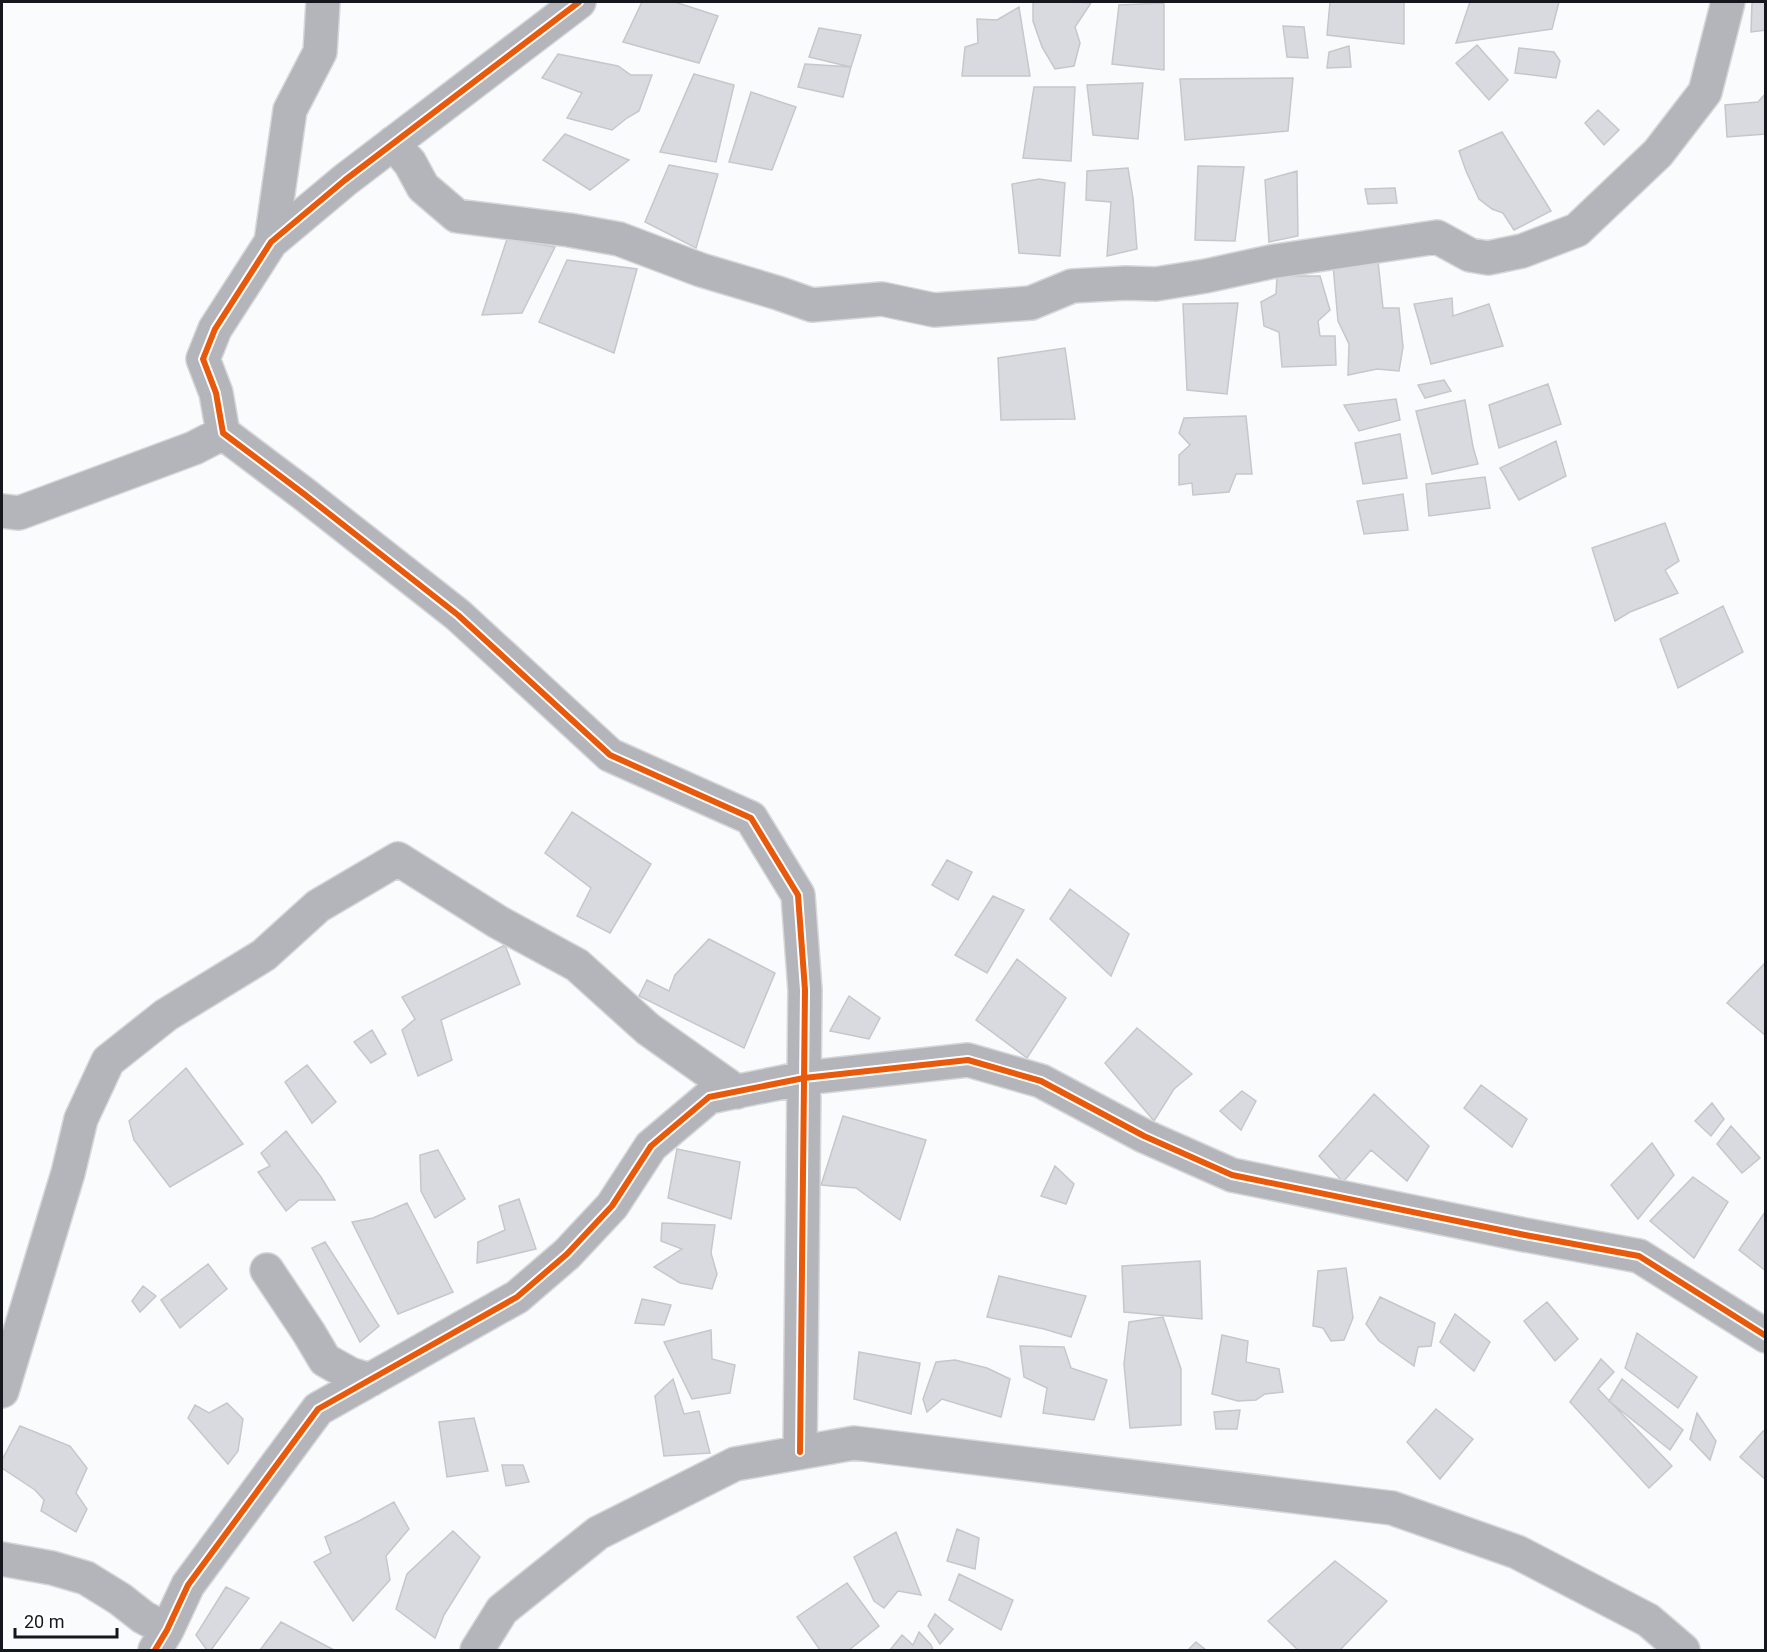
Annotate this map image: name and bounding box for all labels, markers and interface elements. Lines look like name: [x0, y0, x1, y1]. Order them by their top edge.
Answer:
scale bar: [15, 1601, 117, 1639]
text: 20 m: [24, 1611, 64, 1632]

